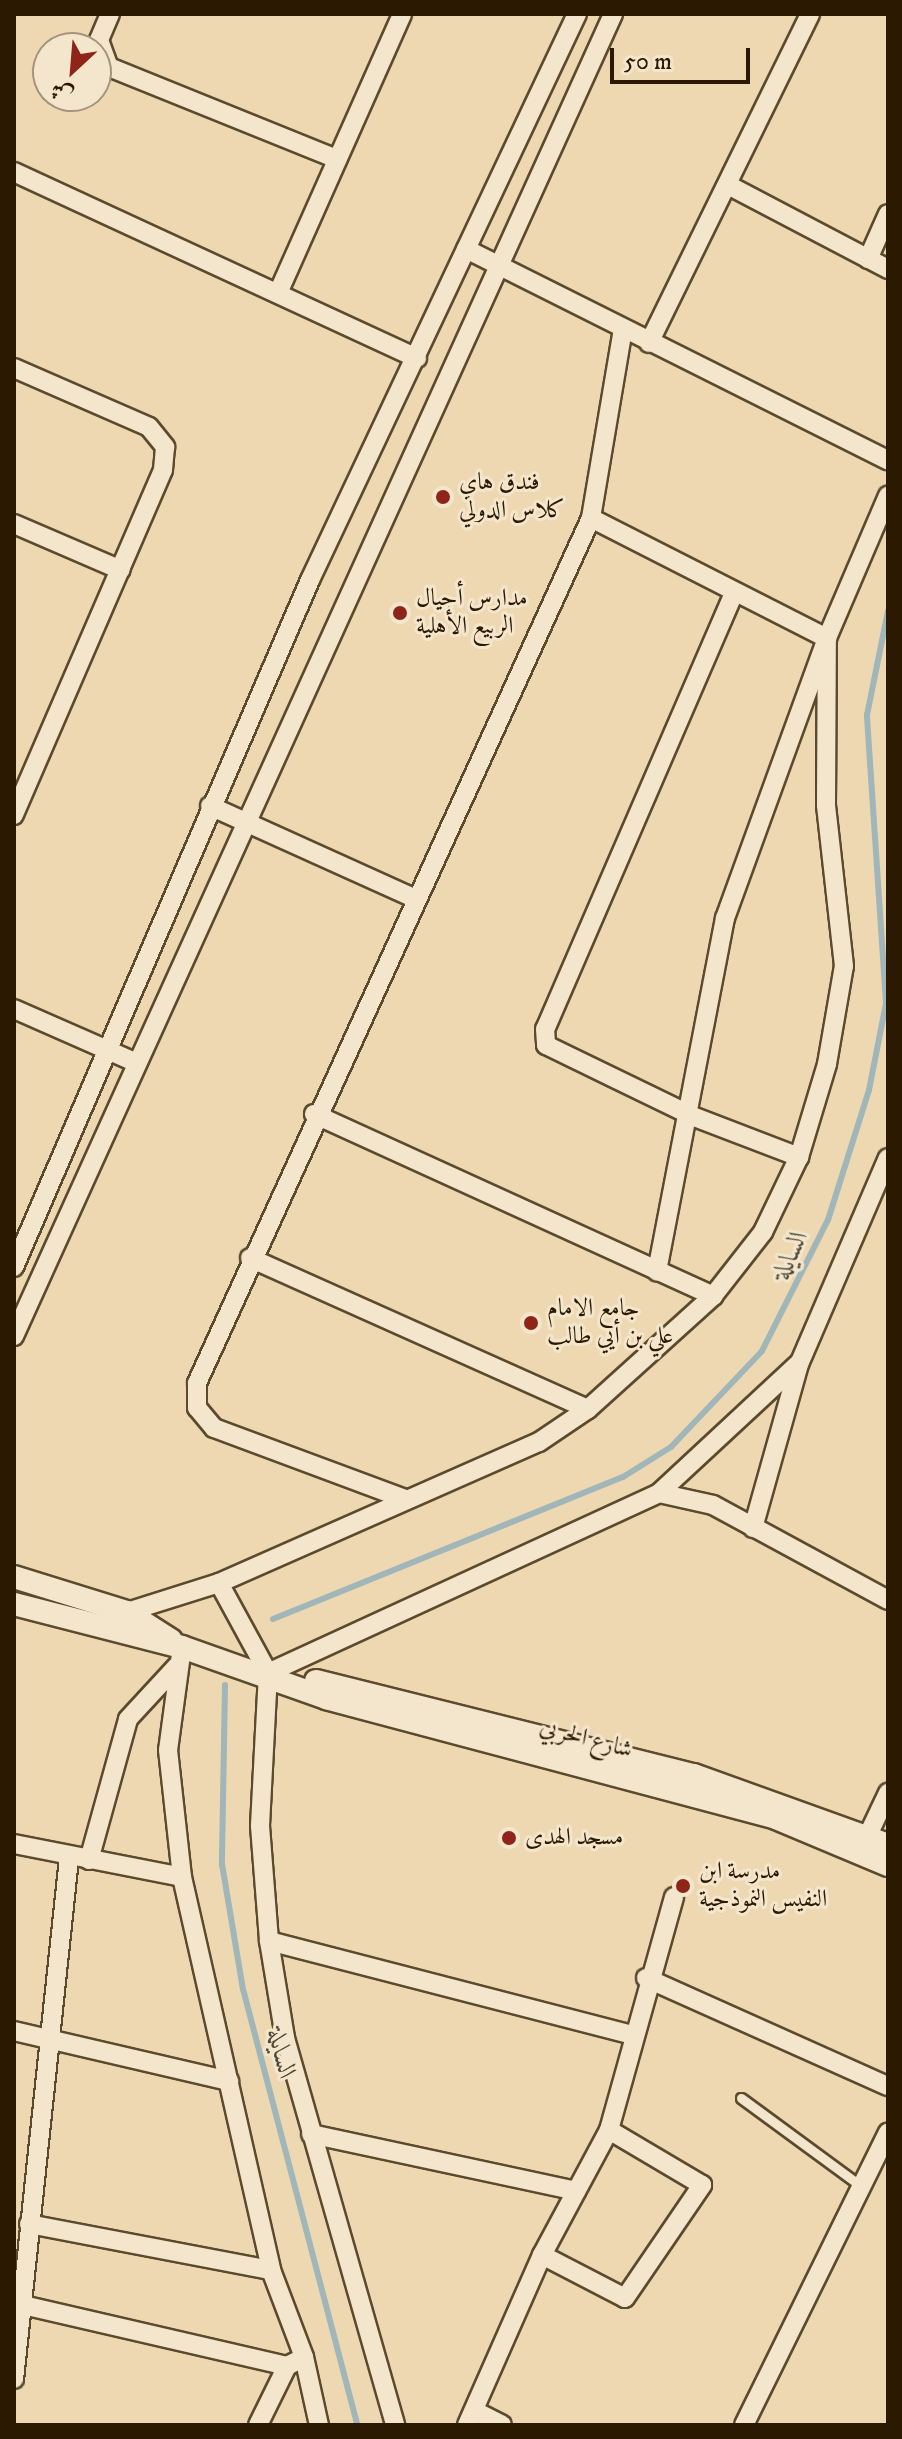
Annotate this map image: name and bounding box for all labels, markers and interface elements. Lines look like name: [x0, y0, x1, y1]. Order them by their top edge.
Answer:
north arrow: [32, 32, 112, 112]
scale bar: [614, 32, 754, 82]
text: 50 m: [624, 47, 672, 77]
text: ش: [46, 75, 78, 109]
place label: فندق هاي كلاس الدولي: [459, 469, 565, 525]
marker: فندق هاي كلاس الدولي: [434, 488, 452, 506]
place label: مدارس أجيال الربيع الأهلية: [416, 585, 528, 641]
marker: مدارس أجيال الربيع الأهلية: [391, 604, 409, 622]
water label: السايلة: [766, 1225, 816, 1285]
place label: جامع الامام علي بن أيي طالب: [547, 1295, 673, 1351]
marker: جامع الامام علي بن أيي طالب: [522, 1314, 540, 1332]
street label: شارع الحربي: [536, 1713, 636, 1765]
place label: مسجد الهدى: [525, 1824, 623, 1852]
marker: مسجد الهدى: [500, 1829, 518, 1847]
place label: مدرسة ابن النفيس النموذجية: [699, 1858, 827, 1914]
marker: مدرسة ابن النفيس النموذجية: [674, 1877, 692, 1895]
water label: السايلة: [259, 2025, 303, 2083]

